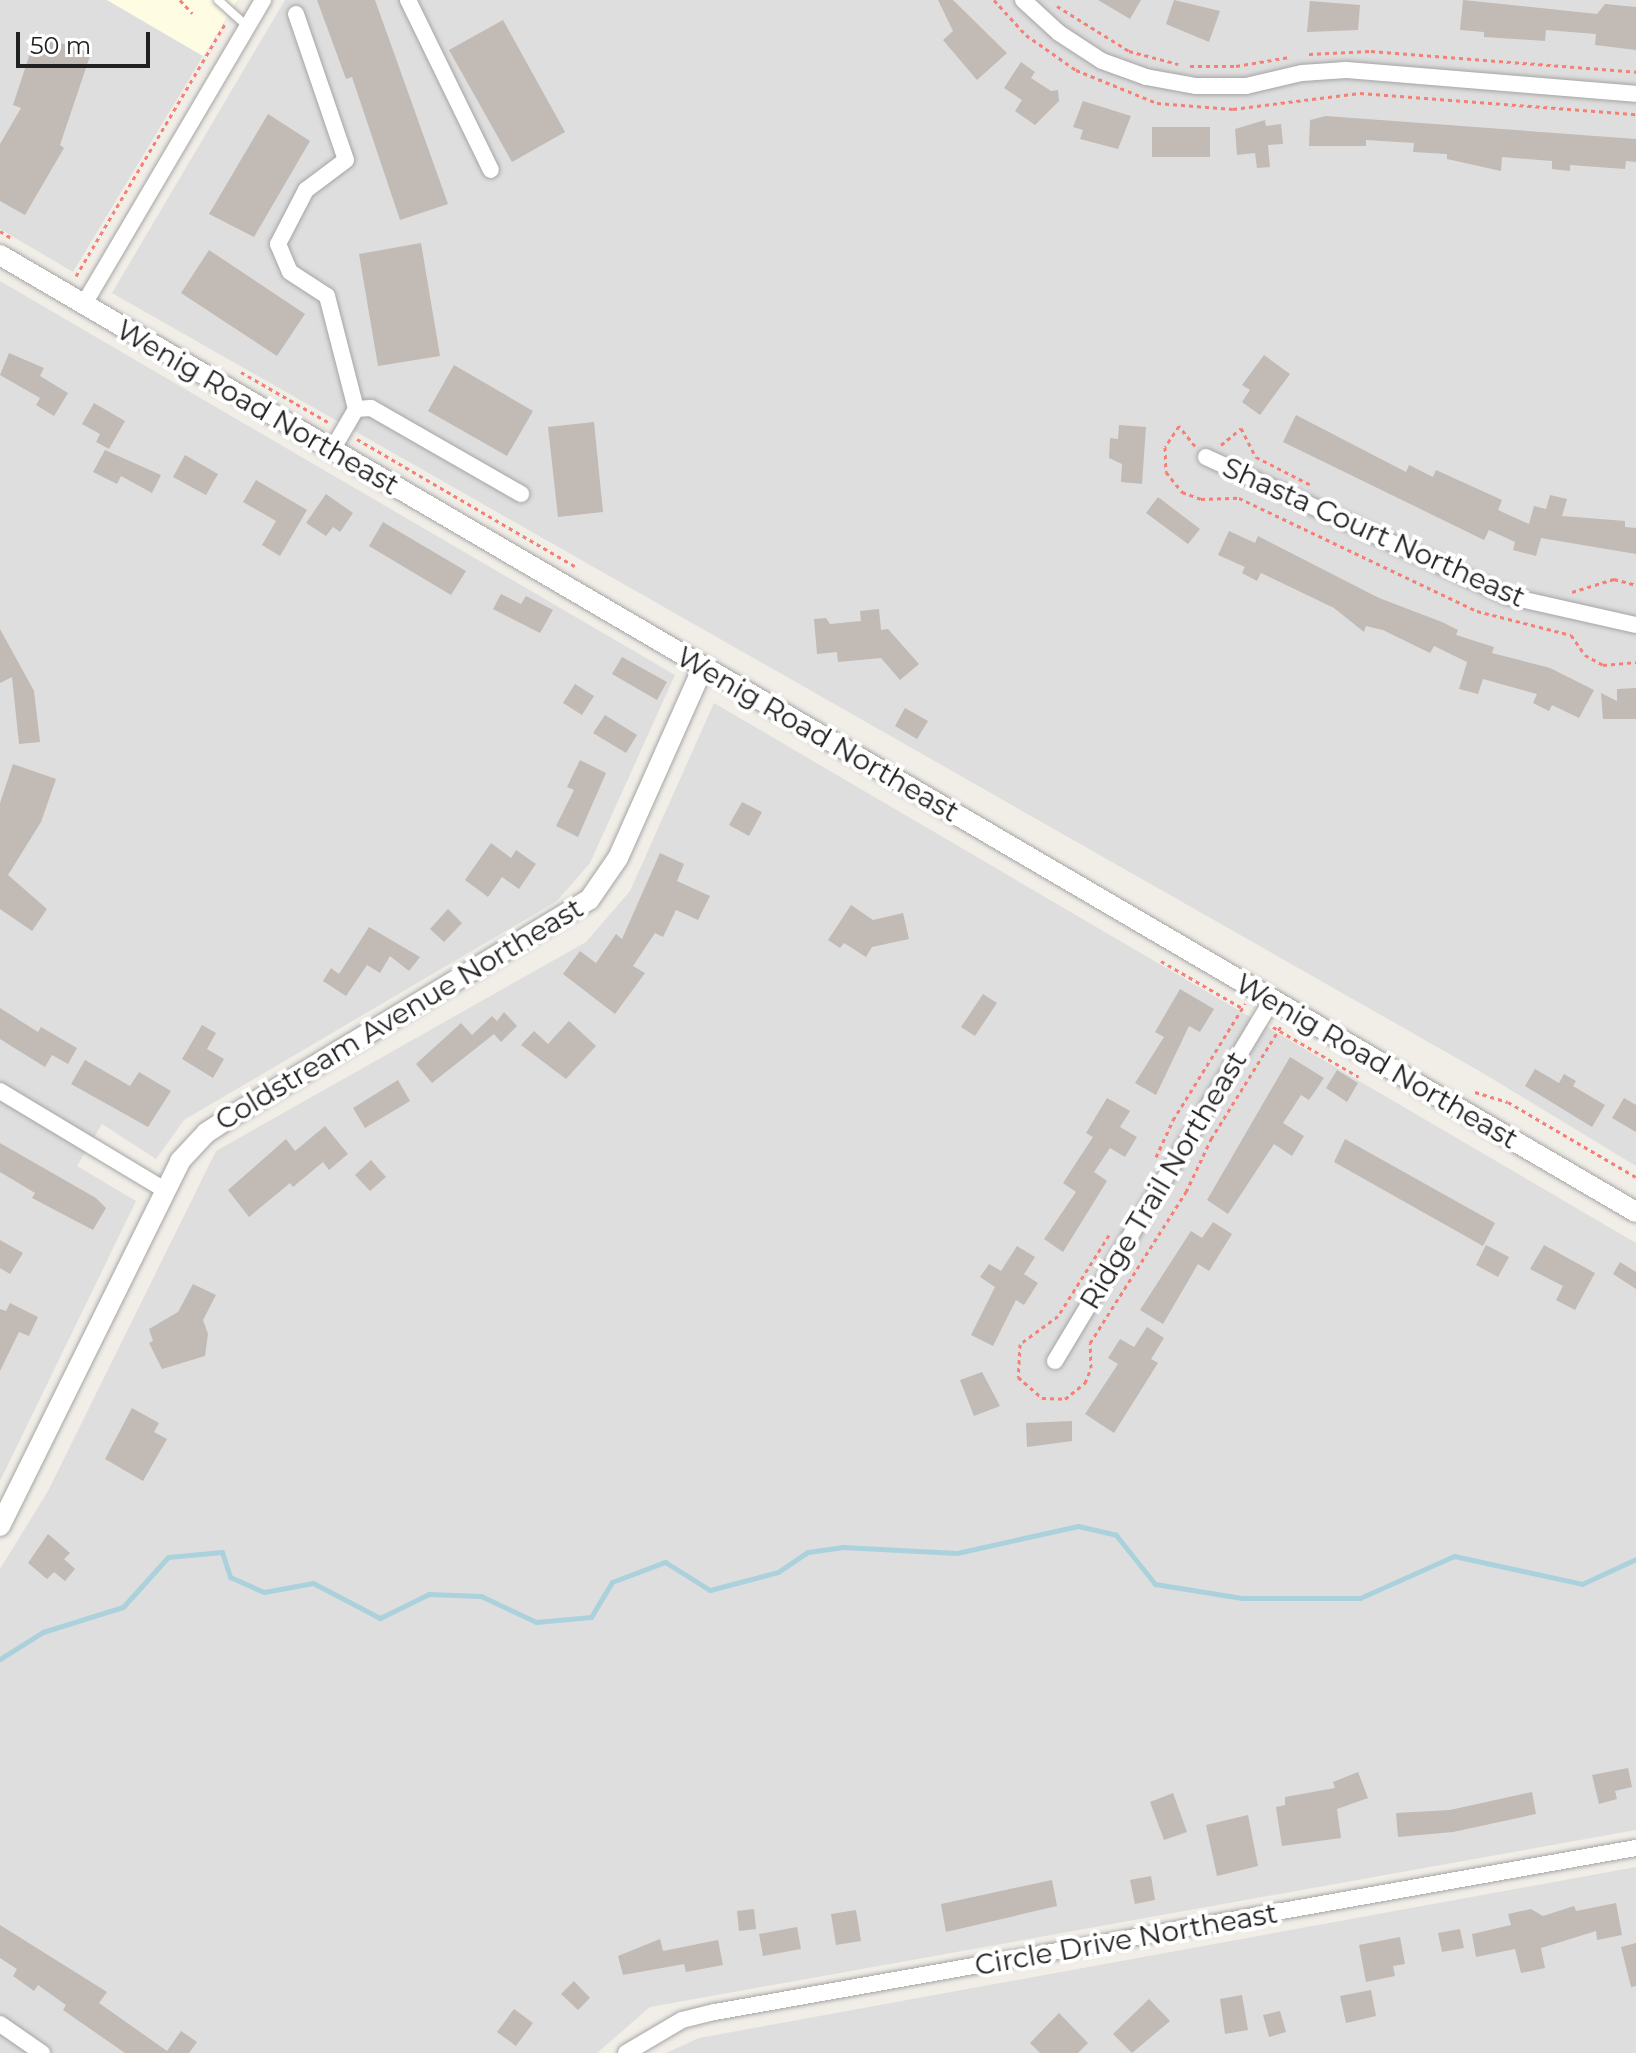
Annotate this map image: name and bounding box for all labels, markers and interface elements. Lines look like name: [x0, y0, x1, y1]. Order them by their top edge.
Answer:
scale bar: [20, 16, 154, 66]
text: 50 m: [30, 31, 91, 60]
street label: Wenig Road Northeast: [111, 312, 405, 502]
street label: Shasta Court Northeast: [1218, 450, 1530, 614]
street label: Wenig Road Northeast: [671, 639, 965, 829]
street label: Coldstream Avenue Northeast: [209, 891, 589, 1137]
street label: Wenig Road Northeast: [1230, 966, 1524, 1156]
street label: Ridge Trail Northeast: [1073, 1045, 1253, 1315]
street label: Circle Drive Northeast: [972, 1896, 1280, 1982]

